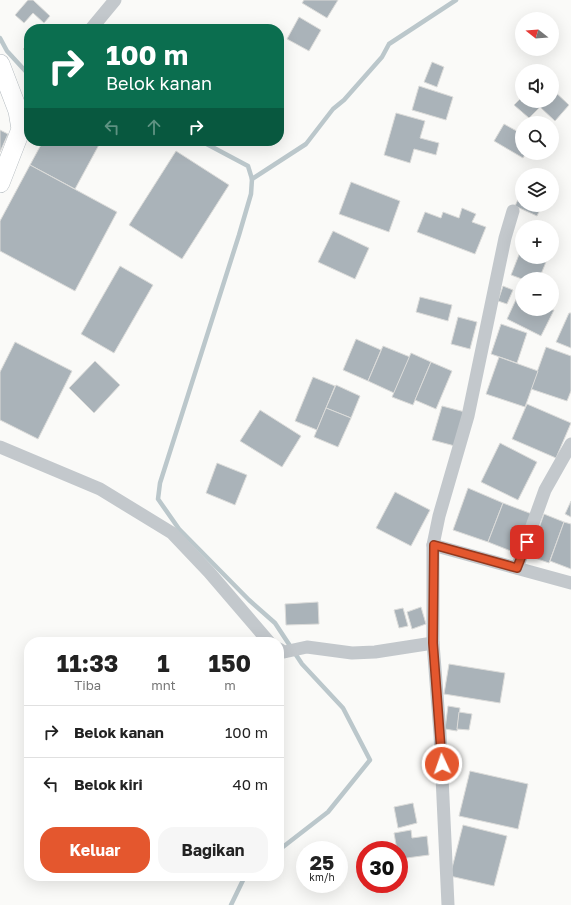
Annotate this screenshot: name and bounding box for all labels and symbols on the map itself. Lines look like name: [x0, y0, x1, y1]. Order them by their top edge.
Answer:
north arrow: [515, 12, 559, 56]
pin: [510, 525, 544, 559]
position arrow: [421, 743, 463, 785]
speed limit sign: 30: [356, 841, 408, 893]

